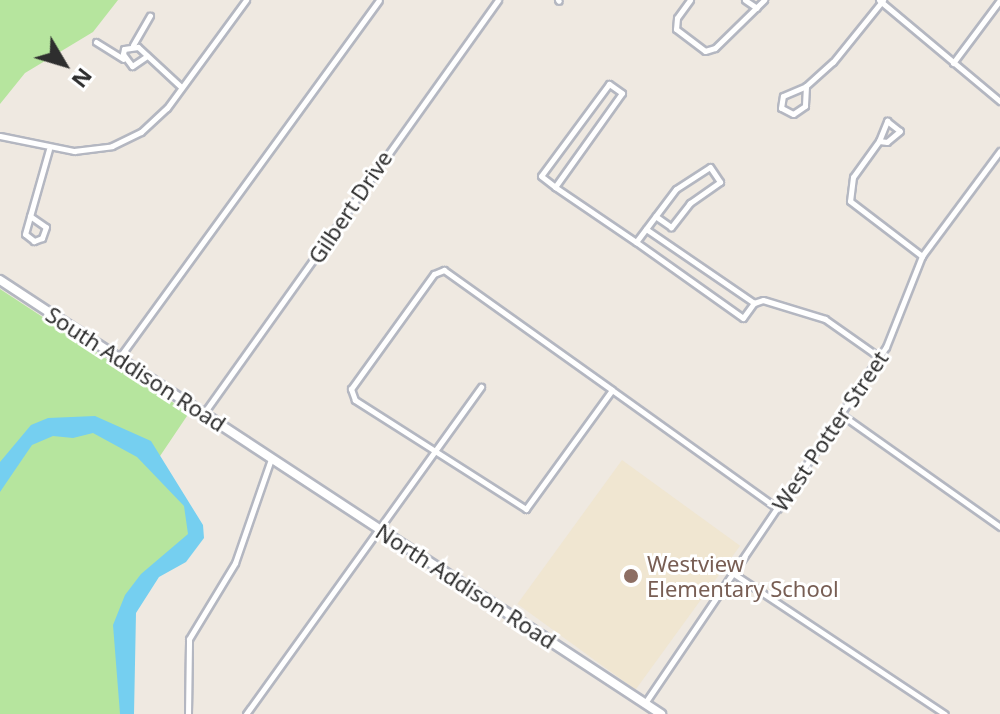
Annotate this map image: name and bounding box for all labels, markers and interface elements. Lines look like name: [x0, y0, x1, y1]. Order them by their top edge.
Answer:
north arrow: [24, 24, 104, 104]
text: N: [66, 62, 100, 95]
street label: Gilbert Drive: [303, 146, 397, 268]
street label: South Addison Road: [41, 301, 231, 437]
street label: West Potter Street: [767, 346, 893, 516]
street label: North Addison Road: [371, 518, 561, 654]
place label: Westview Elementary School: [647, 550, 839, 602]
marker: Westview Elementary School: [622, 567, 640, 585]

